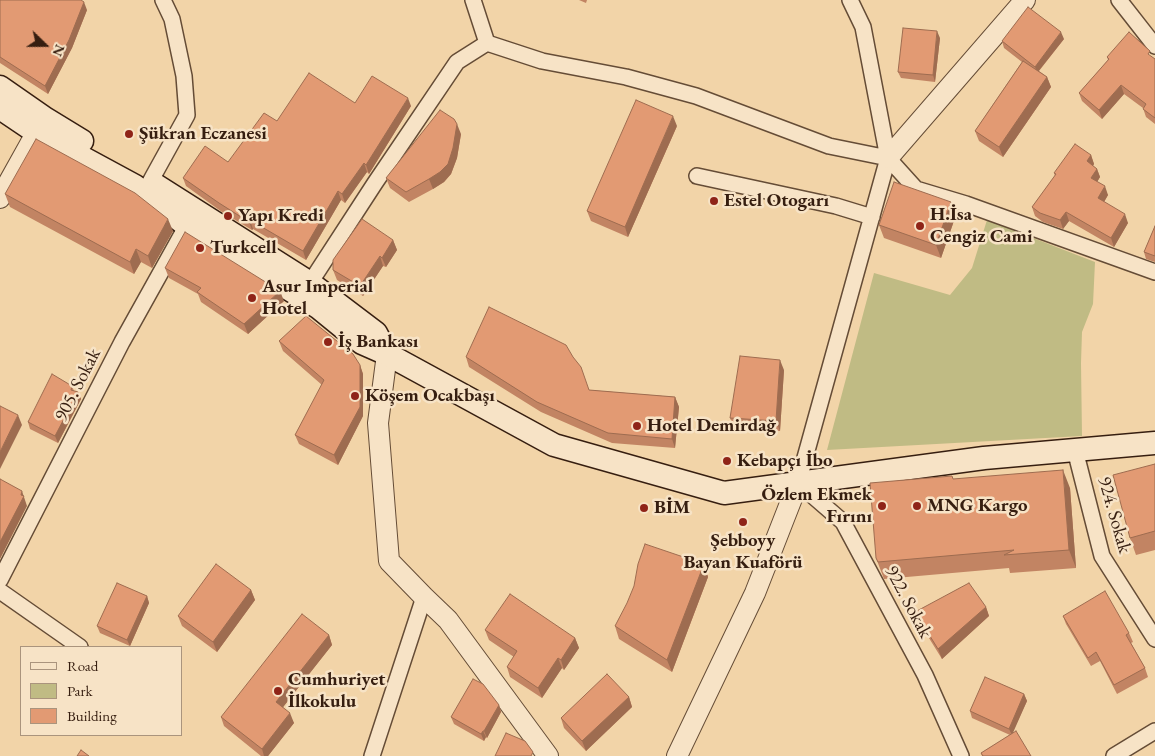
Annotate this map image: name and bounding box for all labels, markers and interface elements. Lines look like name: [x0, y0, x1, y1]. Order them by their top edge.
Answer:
north arrow: [20, 20, 70, 70]
text: N: [48, 42, 69, 59]
place label: Şükran Eczanesi: [139, 123, 267, 145]
marker: Şükran Eczanesi: [123, 128, 135, 140]
place label: Estel Otogarı: [724, 190, 829, 212]
marker: Estel Otogarı: [708, 195, 720, 207]
place label: H.İsa Cengiz Cami: [930, 204, 1033, 248]
place label: Yapı Kredi: [238, 205, 324, 227]
marker: Yapı Kredi: [222, 210, 234, 222]
marker: H.İsa Cengiz Cami: [914, 220, 926, 232]
place label: Turkcell: [210, 237, 277, 259]
marker: Turkcell: [194, 242, 206, 254]
place label: Asur Imperial Hotel: [262, 276, 373, 320]
marker: Asur Imperial Hotel: [246, 292, 258, 304]
place label: İş Bankası: [338, 331, 418, 353]
marker: İş Bankası: [322, 336, 334, 348]
street label: 905. Sokak: [50, 345, 106, 425]
place label: Köşem Ocakbaşı: [365, 385, 495, 407]
marker: Köşem Ocakbaşı: [349, 390, 361, 402]
place label: Hotel Demirdağ: [647, 415, 776, 437]
marker: Hotel Demirdağ: [631, 420, 643, 432]
place label: Kebapçı İbo: [737, 450, 832, 472]
marker: Kebapçı İbo: [721, 455, 733, 467]
street label: 924. Sokak: [1092, 474, 1136, 556]
place label: Özlem Ekmek Fırını: [761, 484, 872, 528]
place label: MNG Kargo: [927, 495, 1028, 517]
place label: BİM: [654, 497, 690, 519]
marker: Özlem Ekmek Fırını: [876, 500, 888, 512]
marker: MNG Kargo: [911, 500, 923, 512]
marker: BİM: [638, 502, 650, 514]
marker: Şebboyy Bayan Kuaförü: [737, 516, 749, 528]
place label: Şebboyy Bayan Kuaförü: [683, 530, 803, 574]
street label: 922. Sokak: [879, 562, 937, 642]
legend: [20, 646, 182, 736]
text: Road: [67, 656, 98, 675]
place label: Cumhuriyet İlkokulu: [288, 669, 385, 713]
text: Park: [67, 681, 93, 700]
marker: Cumhuriyet İlkokulu: [272, 685, 284, 697]
text: Building: [67, 706, 117, 725]

